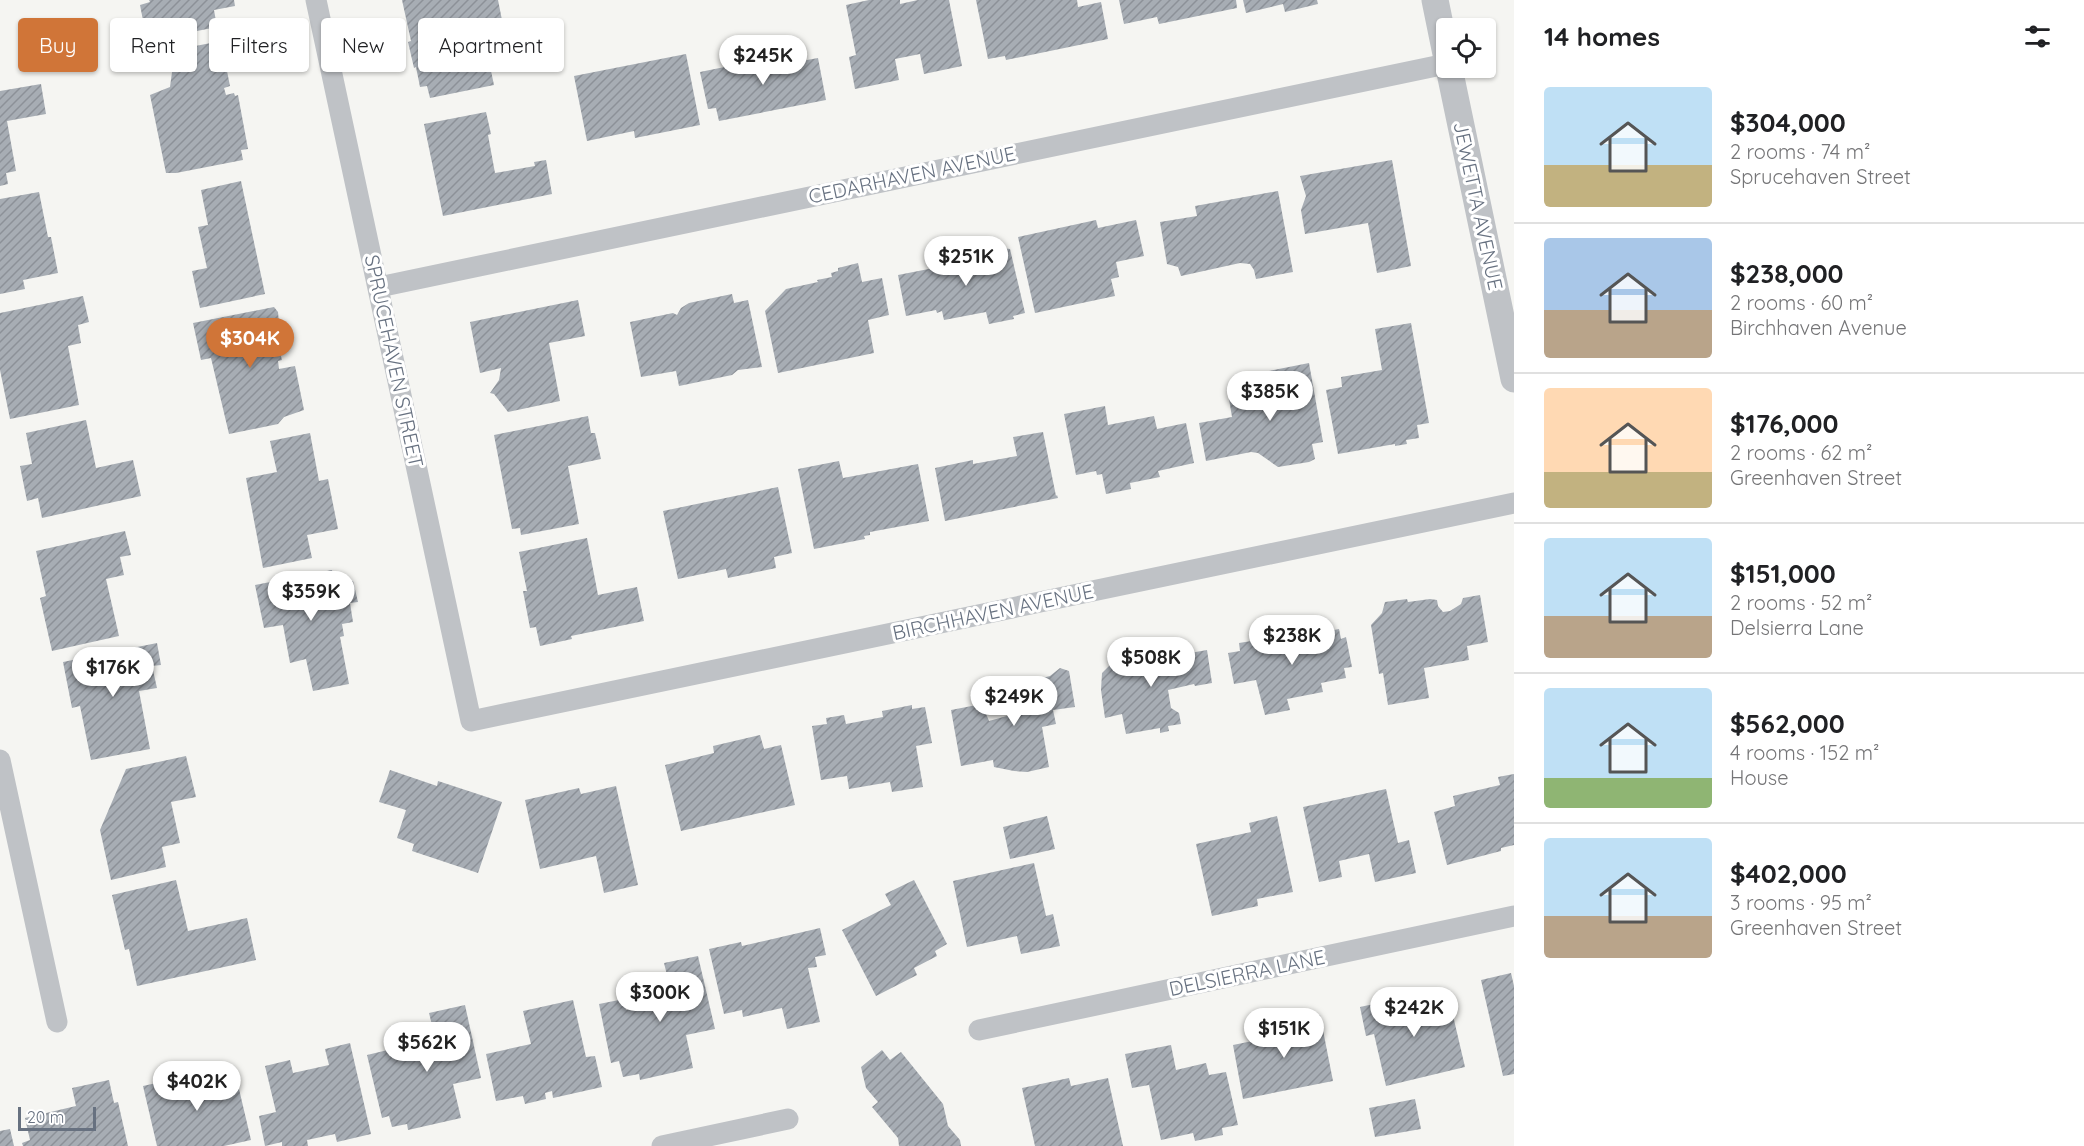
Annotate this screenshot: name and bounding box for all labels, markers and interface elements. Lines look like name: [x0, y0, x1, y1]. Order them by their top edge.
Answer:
chip: Buy: [18, 18, 98, 72]
chip: Rent: [110, 18, 197, 72]
chip: Filters: [209, 18, 309, 72]
chip: New: [321, 18, 406, 72]
chip: Apartment: [418, 18, 564, 72]
map controls: [1436, 18, 1496, 78]
button: locate: [1436, 18, 1496, 78]
text: 14 homes: [1544, 20, 1660, 53]
icon: filters: [2021, 20, 2054, 53]
pin: $245K: [721, 35, 805, 86]
text: $245K: [733, 42, 793, 67]
text: $304,000: [1730, 106, 1846, 139]
icon: home: [1592, 111, 1664, 183]
street label: JEWETTA AVENUE: [1448, 119, 1509, 292]
text: 2 rooms · 74 m²: [1730, 139, 1870, 164]
street label: CEDARHAVEN AVENUE: [806, 140, 1018, 209]
text: Sprucehaven Street: [1730, 164, 1911, 189]
pin: $251K: [924, 236, 1008, 287]
text: $251K: [938, 243, 994, 268]
street label: SPRUCEHAVEN STREET: [360, 252, 429, 470]
text: $238,000: [1730, 257, 1844, 290]
icon: home: [1592, 262, 1664, 334]
text: 2 rooms · 60 m²: [1730, 290, 1873, 315]
text: Birchhaven Avenue: [1730, 315, 1907, 340]
pin: $304K: [208, 318, 292, 369]
text: $304K: [220, 325, 280, 350]
pin: $385K: [1228, 371, 1312, 422]
text: $385K: [1241, 378, 1299, 403]
text: $176,000: [1730, 407, 1839, 440]
icon: home: [1592, 412, 1664, 484]
text: 2 rooms · 62 m²: [1730, 440, 1872, 465]
text: Greenhaven Street: [1730, 465, 1902, 490]
text: $151,000: [1730, 557, 1836, 590]
icon: home: [1592, 562, 1664, 634]
pin: $359K: [269, 571, 353, 622]
text: $359K: [282, 578, 340, 603]
street label: BIRCHHAVEN AVENUE: [890, 578, 1096, 645]
text: 2 rooms · 52 m²: [1730, 590, 1872, 615]
pin: $238K: [1250, 615, 1334, 666]
text: Delsierra Lane: [1730, 615, 1864, 640]
text: $238K: [1263, 622, 1321, 647]
pin: $508K: [1109, 637, 1193, 688]
text: $508K: [1121, 644, 1181, 669]
pin: $176K: [71, 647, 155, 698]
text: $176K: [86, 654, 140, 679]
pin: $249K: [972, 676, 1056, 727]
text: $249K: [984, 683, 1044, 708]
text: $562,000: [1730, 707, 1845, 740]
icon: home: [1592, 712, 1664, 784]
text: 4 rooms · 152 m²: [1730, 740, 1879, 765]
text: House: [1730, 765, 1789, 790]
text: $402,000: [1730, 857, 1847, 890]
icon: home: [1592, 862, 1664, 934]
text: 3 rooms · 95 m²: [1730, 890, 1872, 915]
text: Greenhaven Street: [1730, 915, 1902, 940]
street label: DELSIERRA LANE: [1167, 944, 1327, 1001]
pin: $300K: [618, 972, 702, 1023]
text: $300K: [630, 979, 690, 1004]
pin: $242K: [1372, 987, 1456, 1038]
text: $242K: [1384, 994, 1444, 1019]
pin: $151K: [1242, 1008, 1326, 1059]
text: $151K: [1258, 1015, 1310, 1040]
pin: $562K: [385, 1022, 469, 1073]
text: $562K: [398, 1029, 457, 1054]
pin: $402K: [155, 1061, 239, 1112]
text: $402K: [167, 1068, 227, 1093]
scale bar: [18, 1104, 96, 1132]
text: 20 m: [27, 1107, 64, 1127]

